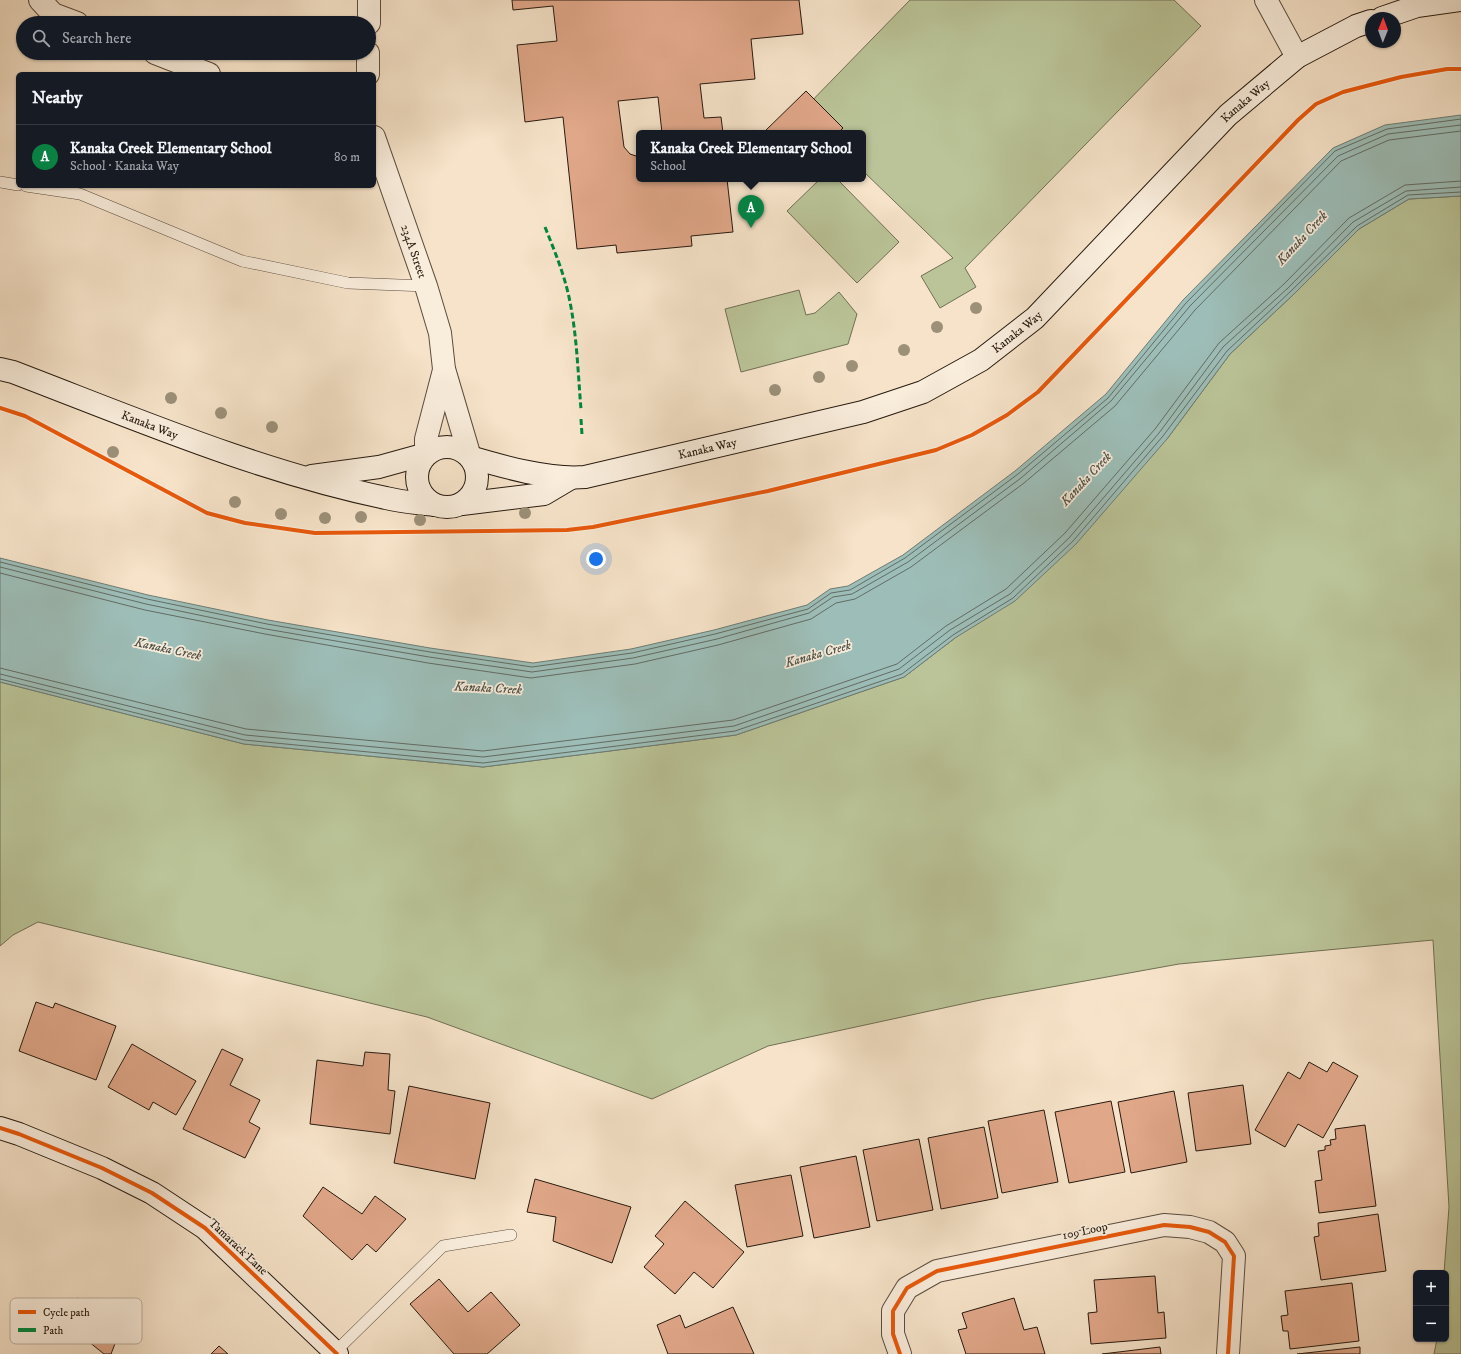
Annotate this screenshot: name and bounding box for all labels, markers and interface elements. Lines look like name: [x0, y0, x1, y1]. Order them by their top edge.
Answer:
north arrow: [1365, 12, 1401, 48]
search box: [16, 16, 376, 60]
icon: search: [30, 27, 52, 49]
text: Search here: [62, 29, 131, 48]
street label: Kanaka Way: [1217, 76, 1273, 126]
text: Nearby: [32, 87, 82, 109]
popup: [636, 130, 866, 182]
text: Kanaka Creek Elementary School: [70, 139, 271, 158]
text: Kanaka Creek Elementary School: [650, 139, 852, 158]
text: A: [41, 149, 49, 165]
text: 80 m: [334, 149, 360, 165]
text: School · Kanaka Way: [70, 158, 179, 174]
text: School: [650, 158, 686, 174]
pin: A: [738, 195, 764, 228]
water label: Kanaka Creek: [1272, 207, 1331, 269]
street label: 234A Street: [398, 222, 430, 280]
street label: Kanaka Way: [989, 307, 1046, 356]
street label: Kanaka Way: [119, 407, 181, 443]
street label: Kanaka Way: [677, 434, 738, 462]
water label: Kanaka Creek: [1056, 448, 1115, 510]
your location: [586, 549, 606, 569]
water label: Kanaka Creek: [132, 634, 203, 664]
water label: Kanaka Creek: [782, 637, 853, 671]
water label: Kanaka Creek: [453, 678, 523, 698]
street label: Tamarack Lane: [205, 1216, 271, 1278]
street label: 109 Loop: [1061, 1219, 1109, 1243]
map controls: [1413, 1270, 1449, 1342]
button: +: [1413, 1270, 1449, 1306]
legend: [10, 1298, 142, 1344]
text: Cycle path: [43, 1306, 90, 1320]
button: −: [1413, 1306, 1449, 1342]
text: Path: [43, 1324, 64, 1338]

